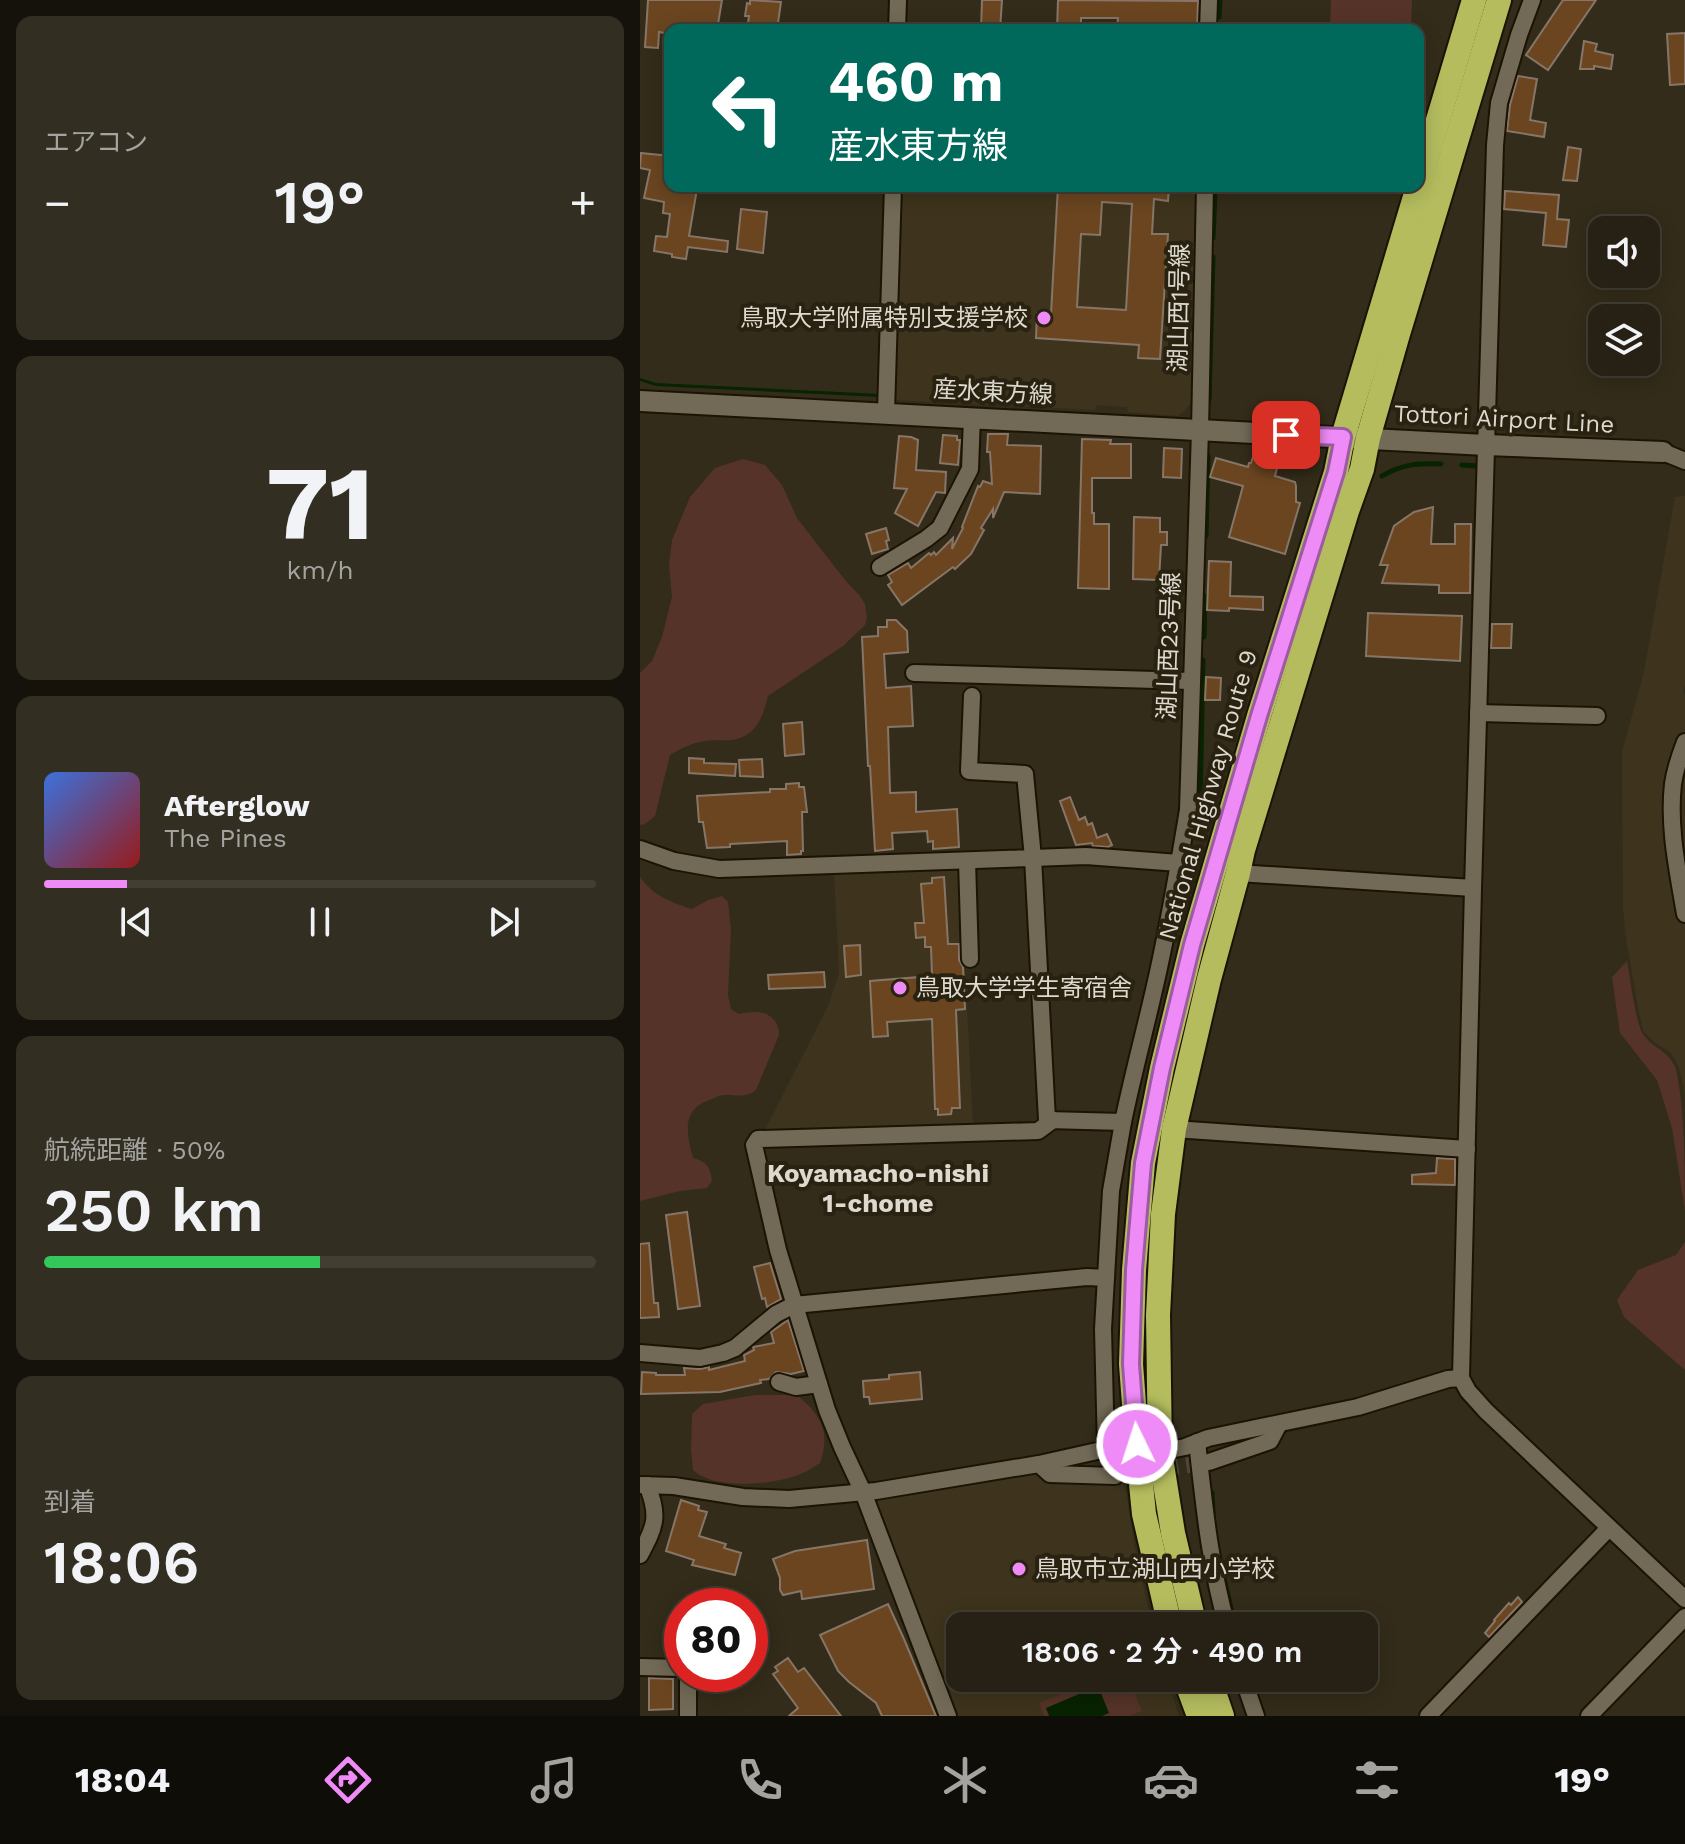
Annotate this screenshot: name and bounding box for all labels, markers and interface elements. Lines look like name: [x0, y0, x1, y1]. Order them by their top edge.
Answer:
text: 460 m: [828, 49, 1003, 115]
icon: left: [696, 56, 800, 160]
text: 産水東方線: [828, 125, 1008, 167]
text: エアコン: [44, 127, 148, 157]
text: 19°: [275, 167, 365, 238]
text: −: [44, 177, 71, 229]
text: +: [569, 177, 596, 229]
map controls: [1588, 216, 1660, 376]
button: sound: [1588, 216, 1660, 288]
street label: 湖山西1号線: [1164, 243, 1194, 373]
place label: 鳥取大学附属特別支援学校: [740, 304, 1028, 332]
button: layers: [1588, 304, 1660, 376]
marker: 鳥取大学附属特別支援学校: [1035, 309, 1053, 327]
street label: 産水東方線: [932, 375, 1054, 409]
street label: Tottori Airport Line: [1393, 399, 1615, 439]
pin: [1252, 401, 1320, 469]
icon: arrive: [1264, 413, 1308, 457]
text: 71: [266, 442, 374, 564]
text: km/h: [287, 555, 353, 585]
street label: 湖山西23号線: [1152, 572, 1186, 720]
street label: National Highway Route 9: [1153, 647, 1263, 943]
text: Afterglow: [164, 788, 310, 823]
text: The Pines: [164, 823, 287, 853]
icon: previous: [114, 900, 158, 944]
icon: pause: [298, 900, 342, 944]
icon: next: [482, 900, 526, 944]
place label: 鳥取大学学生寄宿舎: [916, 974, 1132, 1002]
marker: 鳥取大学学生寄宿舎: [891, 979, 909, 997]
text: 航続距離 · 50%: [44, 1135, 225, 1165]
district label: Koyamacho-nishi 1-chome: [767, 1158, 989, 1218]
text: 250 km: [44, 1175, 264, 1246]
position arrow: [1095, 1402, 1179, 1486]
text: 到着: [44, 1487, 96, 1517]
text: 18:06: [44, 1527, 199, 1598]
place label: 鳥取市立湖山西小学校: [1035, 1555, 1275, 1583]
marker: 鳥取市立湖山西小学校: [1010, 1560, 1028, 1578]
speed limit sign: 80: [664, 1588, 768, 1692]
text: 18:06 · 2 分 · 490 m: [1022, 1634, 1302, 1669]
icon: directions: [320, 1752, 376, 1808]
icon: music: [526, 1752, 582, 1808]
icon: phone: [732, 1752, 788, 1808]
icon: climate: [937, 1752, 993, 1808]
icon: car: [1143, 1752, 1199, 1808]
icon: filters: [1349, 1752, 1405, 1808]
text: 18:04: [75, 1759, 170, 1801]
text: 19°: [1555, 1759, 1610, 1801]

